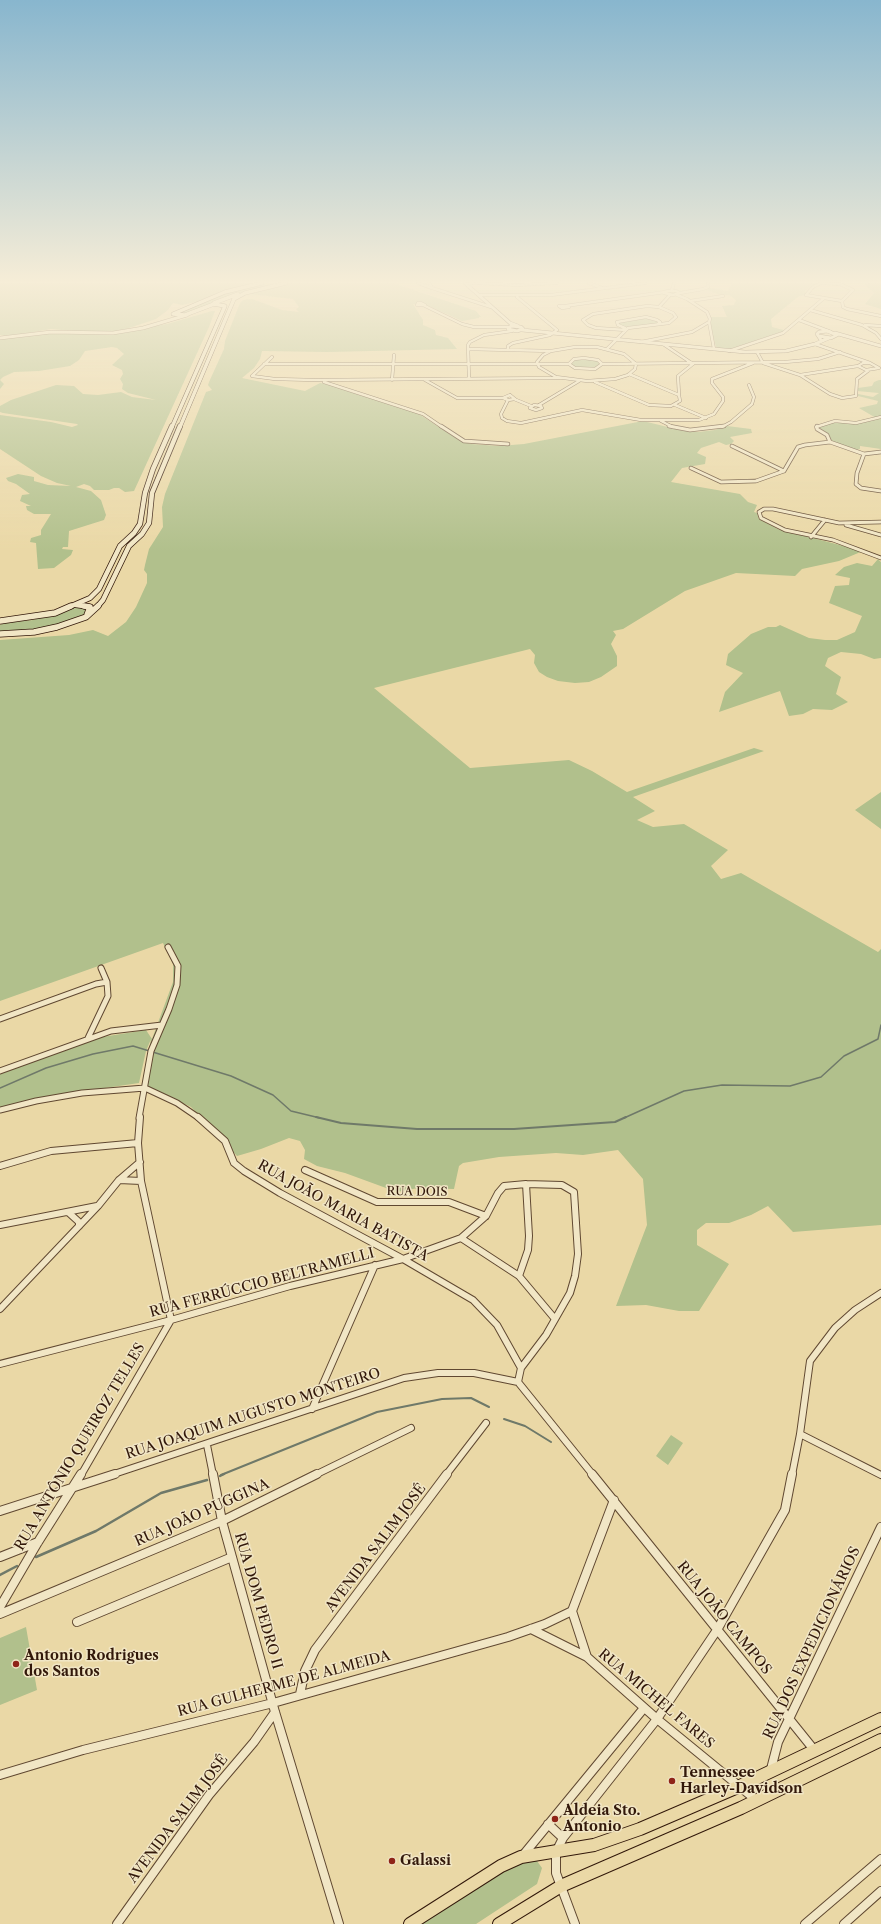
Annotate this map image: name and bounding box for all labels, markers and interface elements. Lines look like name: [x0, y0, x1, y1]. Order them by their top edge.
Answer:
street label: RUA JOÃO MARIA BATISTA: [255, 1157, 431, 1265]
street label: RUA DOIS: [386, 1184, 448, 1200]
street label: RUA FERRÚCCIO BELTRAMELLI: [148, 1245, 376, 1321]
street label: RUA ANTÔNIO QUEIROZ TELLES: [11, 1340, 149, 1554]
street label: RUA JOAQUIM AUGUSTO MONTEIRO: [123, 1365, 383, 1463]
street label: RUA JOÃO PUGGINA: [132, 1476, 272, 1550]
street label: AVENIDA SALIM JOSÉ: [322, 1481, 430, 1615]
street label: RUA DOM PEDRO II: [230, 1531, 286, 1671]
street label: RUA DOS EXPEDICIONÁRIOS: [760, 1544, 864, 1742]
street label: RUA JOÃO CAMPOS: [673, 1558, 775, 1678]
street label: RUA MICHEL FARES: [595, 1646, 717, 1752]
street label: RUA GULHERME DE ALMEIDA: [176, 1647, 392, 1721]
place label: Antonio Rodrigues dos Santos: [24, 1648, 159, 1680]
marker: Antonio Rodrigues dos Santos: [11, 1659, 21, 1669]
street label: AVENIDA SALIM JOSÉ: [124, 1752, 232, 1886]
place label: Tennessee Harley-Davidson: [680, 1765, 803, 1798]
marker: Tennessee Harley-Davidson: [667, 1776, 677, 1786]
place label: Aldeia Sto. Antonio: [563, 1803, 640, 1836]
marker: Aldeia Sto. Antonio: [550, 1814, 560, 1824]
place label: Galassi: [400, 1853, 451, 1869]
marker: Galassi: [387, 1856, 397, 1866]

